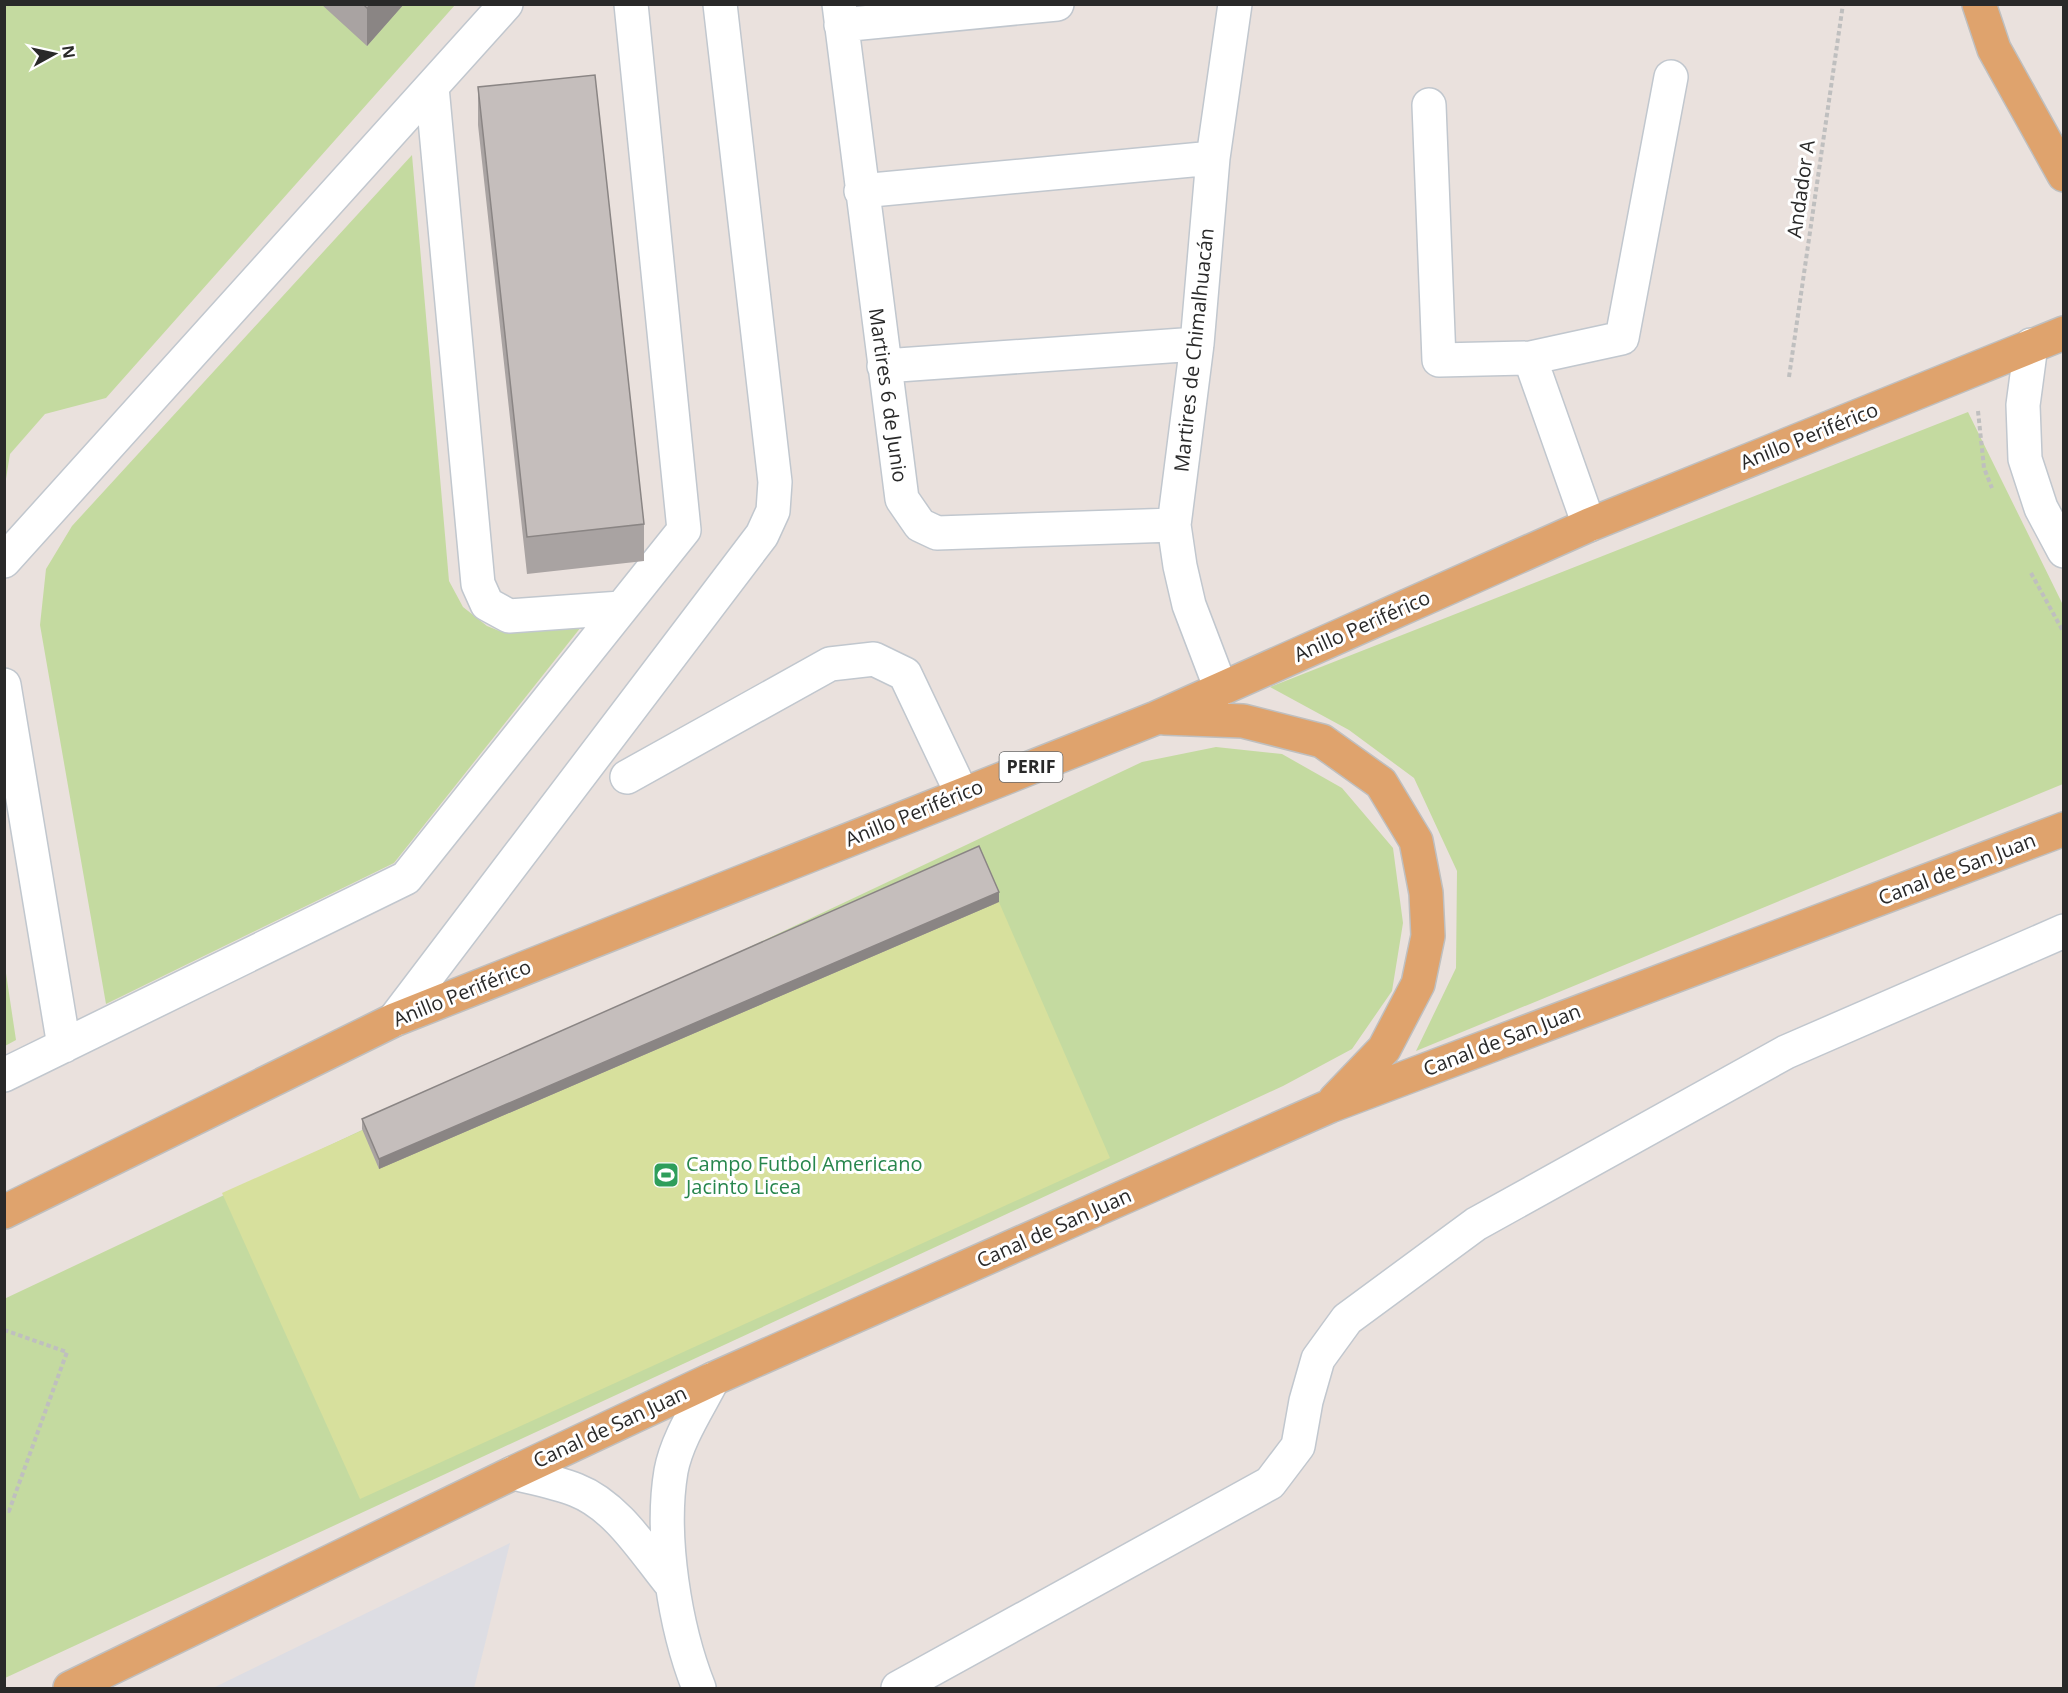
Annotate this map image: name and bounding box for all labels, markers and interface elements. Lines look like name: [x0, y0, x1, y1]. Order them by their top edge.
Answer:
north arrow: [24, 24, 84, 84]
text: N: [57, 44, 81, 60]
street label: Andador A: [1780, 138, 1821, 240]
street label: Martires de Chimalhuacán: [1167, 226, 1220, 473]
street label: Martires 6 de Junio: [863, 306, 914, 484]
street label: Anillo Periférico: [1736, 396, 1882, 476]
street label: Anillo Periférico: [1289, 583, 1434, 668]
road number: PERIF: [1000, 752, 1062, 782]
street label: Anillo Periférico: [841, 773, 987, 853]
street label: Canal de San Juan: [1874, 826, 2039, 911]
street label: Anillo Periférico: [389, 953, 535, 1033]
street label: Canal de San Juan: [1419, 997, 1584, 1082]
place label: Campo Futbol Americano Jacinto Licea: [684, 1150, 923, 1200]
sports icon: Campo Futbol Americano Jacinto Licea: [651, 1160, 681, 1190]
street label: Canal de San Juan: [972, 1181, 1135, 1274]
street label: Canal de San Juan: [529, 1379, 691, 1474]

